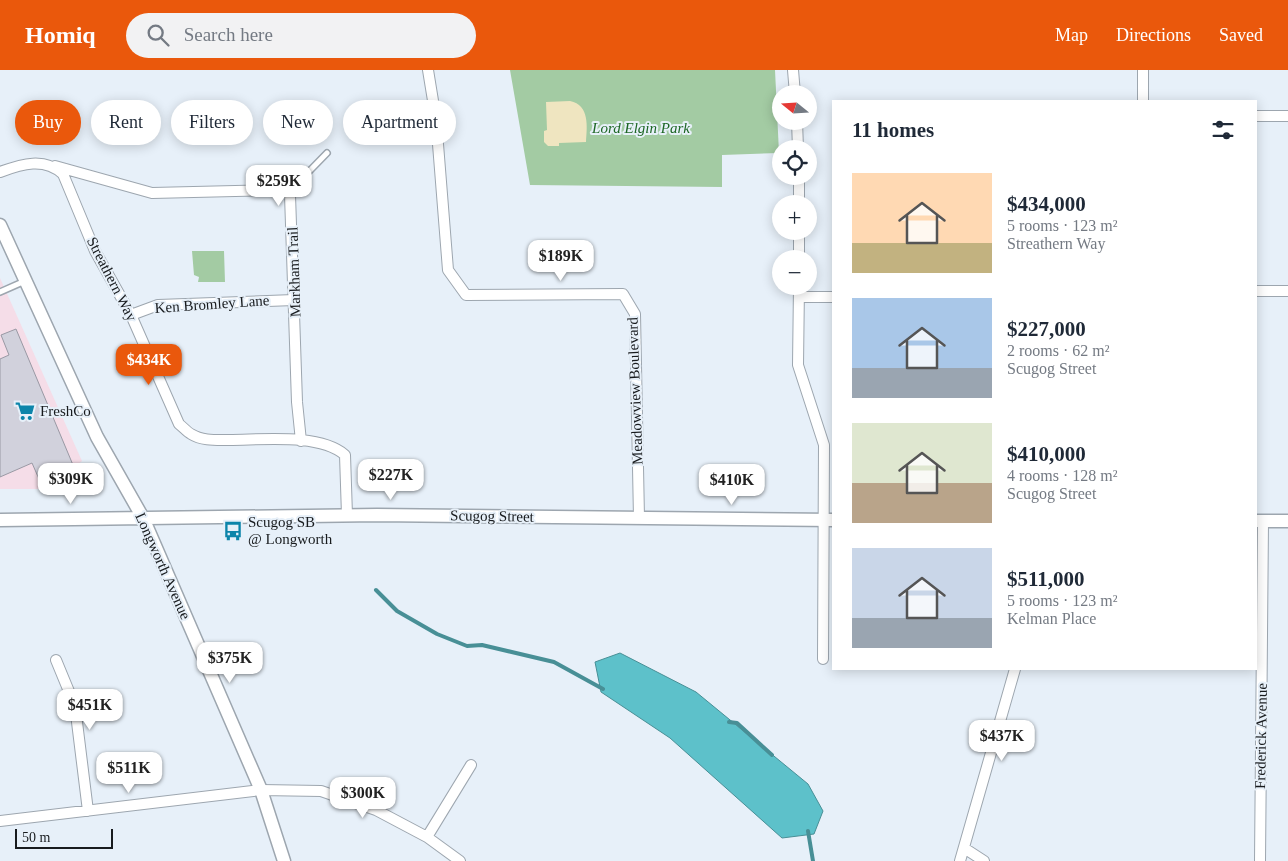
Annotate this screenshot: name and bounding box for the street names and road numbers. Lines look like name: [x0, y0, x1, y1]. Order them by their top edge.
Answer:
street label: Markham Trail: [284, 227, 304, 317]
street label: Streathern Way: [84, 234, 140, 324]
street label: Ken Bromley Lane: [154, 292, 270, 316]
street label: Meadowview Boulevard: [624, 316, 646, 465]
street label: Scugog Street: [450, 507, 535, 525]
street label: Longworth Avenue: [132, 510, 194, 622]
street label: Frederick Avenue: [1252, 683, 1270, 789]

